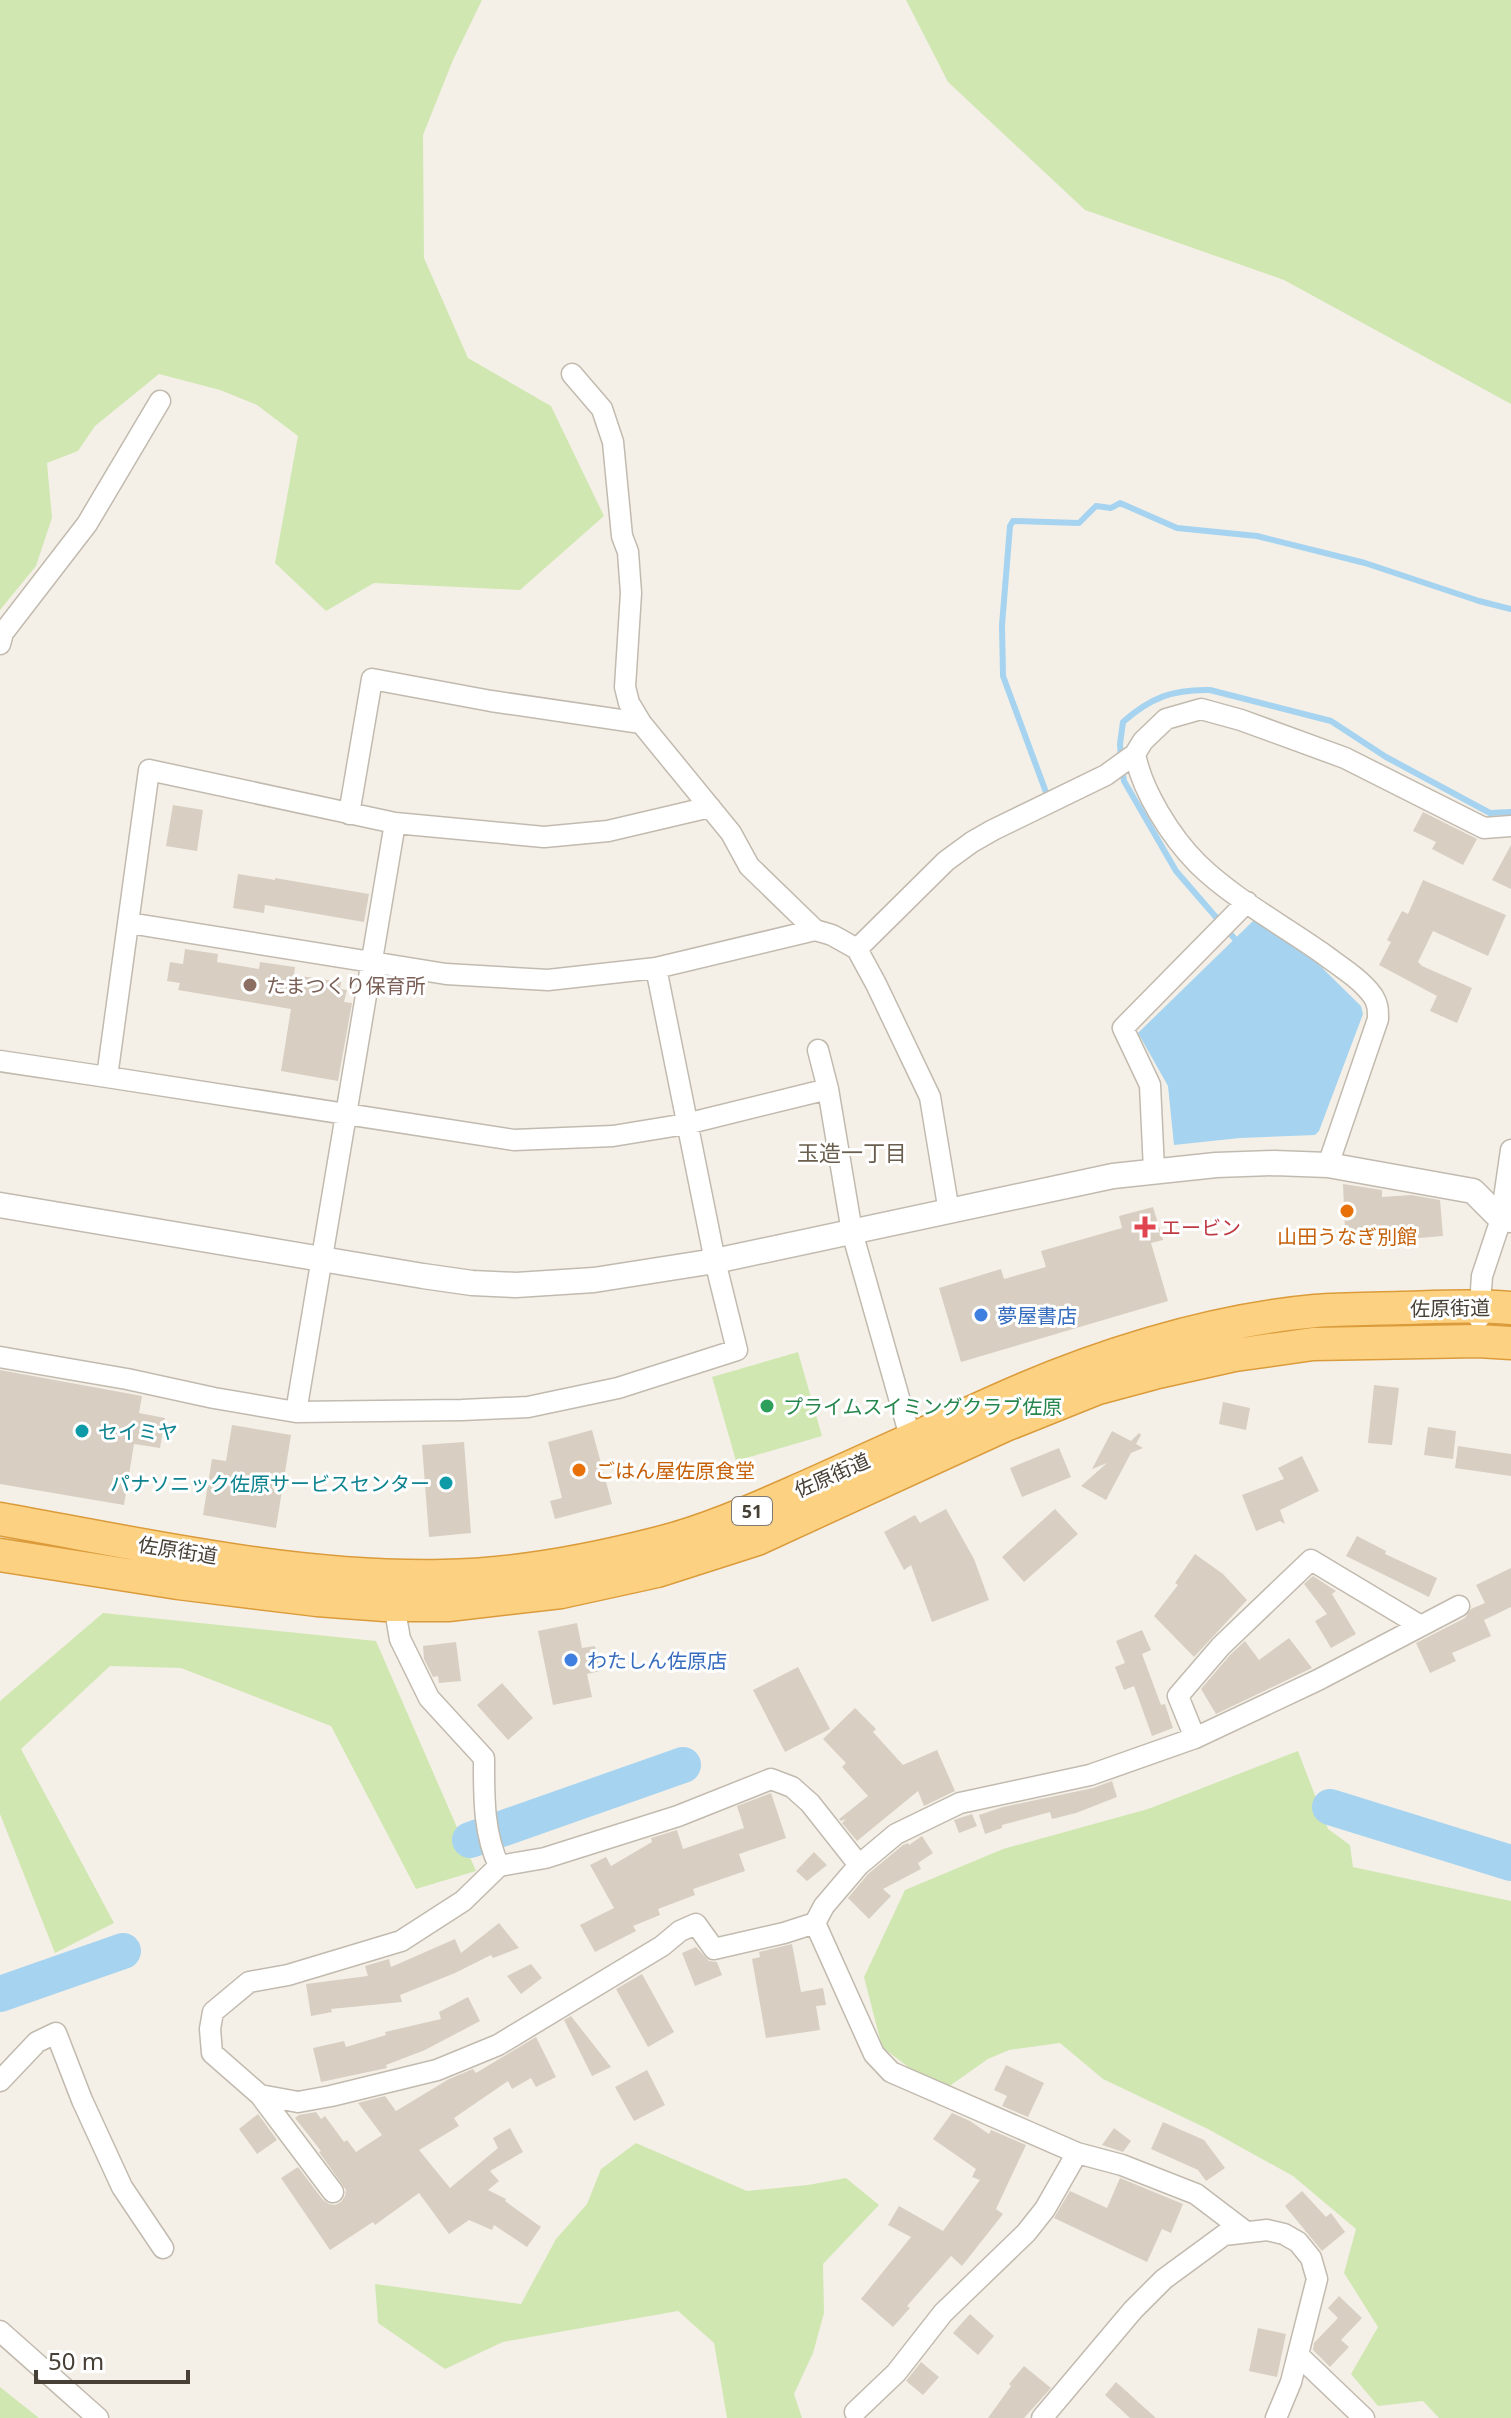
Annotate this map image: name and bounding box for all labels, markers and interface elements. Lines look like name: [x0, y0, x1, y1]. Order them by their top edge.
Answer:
place label: たまつくり保育所: [266, 972, 425, 999]
marker: たまつくり保育所: [241, 976, 259, 994]
district label: 玉造一丁目: [797, 1137, 907, 1167]
marker: 山田うなぎ別館: [1338, 1202, 1356, 1220]
place label: エービン: [1161, 1214, 1241, 1241]
marker: エービン: [1136, 1218, 1154, 1236]
place label: 山田うなぎ別館: [1277, 1223, 1417, 1250]
street label: 佐原街道: [1410, 1294, 1490, 1322]
place label: 夢屋書店: [997, 1302, 1077, 1329]
marker: 夢屋書店: [972, 1306, 990, 1324]
place label: プライムスイミングクラブ佐原: [783, 1393, 1062, 1420]
marker: プライムスイミングクラブ佐原: [758, 1397, 776, 1415]
place label: セイミヤ: [98, 1418, 178, 1445]
marker: セイミヤ: [73, 1422, 91, 1440]
street label: 佐原街道: [790, 1446, 874, 1504]
place label: ごはん屋佐原食堂: [595, 1457, 755, 1484]
marker: ごはん屋佐原食堂: [570, 1461, 588, 1479]
place label: パナソニック佐原サービスセンター: [110, 1470, 430, 1497]
marker: パナソニック佐原サービスセンター: [437, 1474, 455, 1492]
road number: 51: [732, 1497, 772, 1525]
street label: 佐原街道: [136, 1530, 220, 1570]
place label: わたしん佐原店: [587, 1647, 727, 1674]
marker: わたしん佐原店: [562, 1651, 580, 1669]
scale bar: [36, 2334, 188, 2384]
text: 50 m: [48, 2344, 104, 2377]

